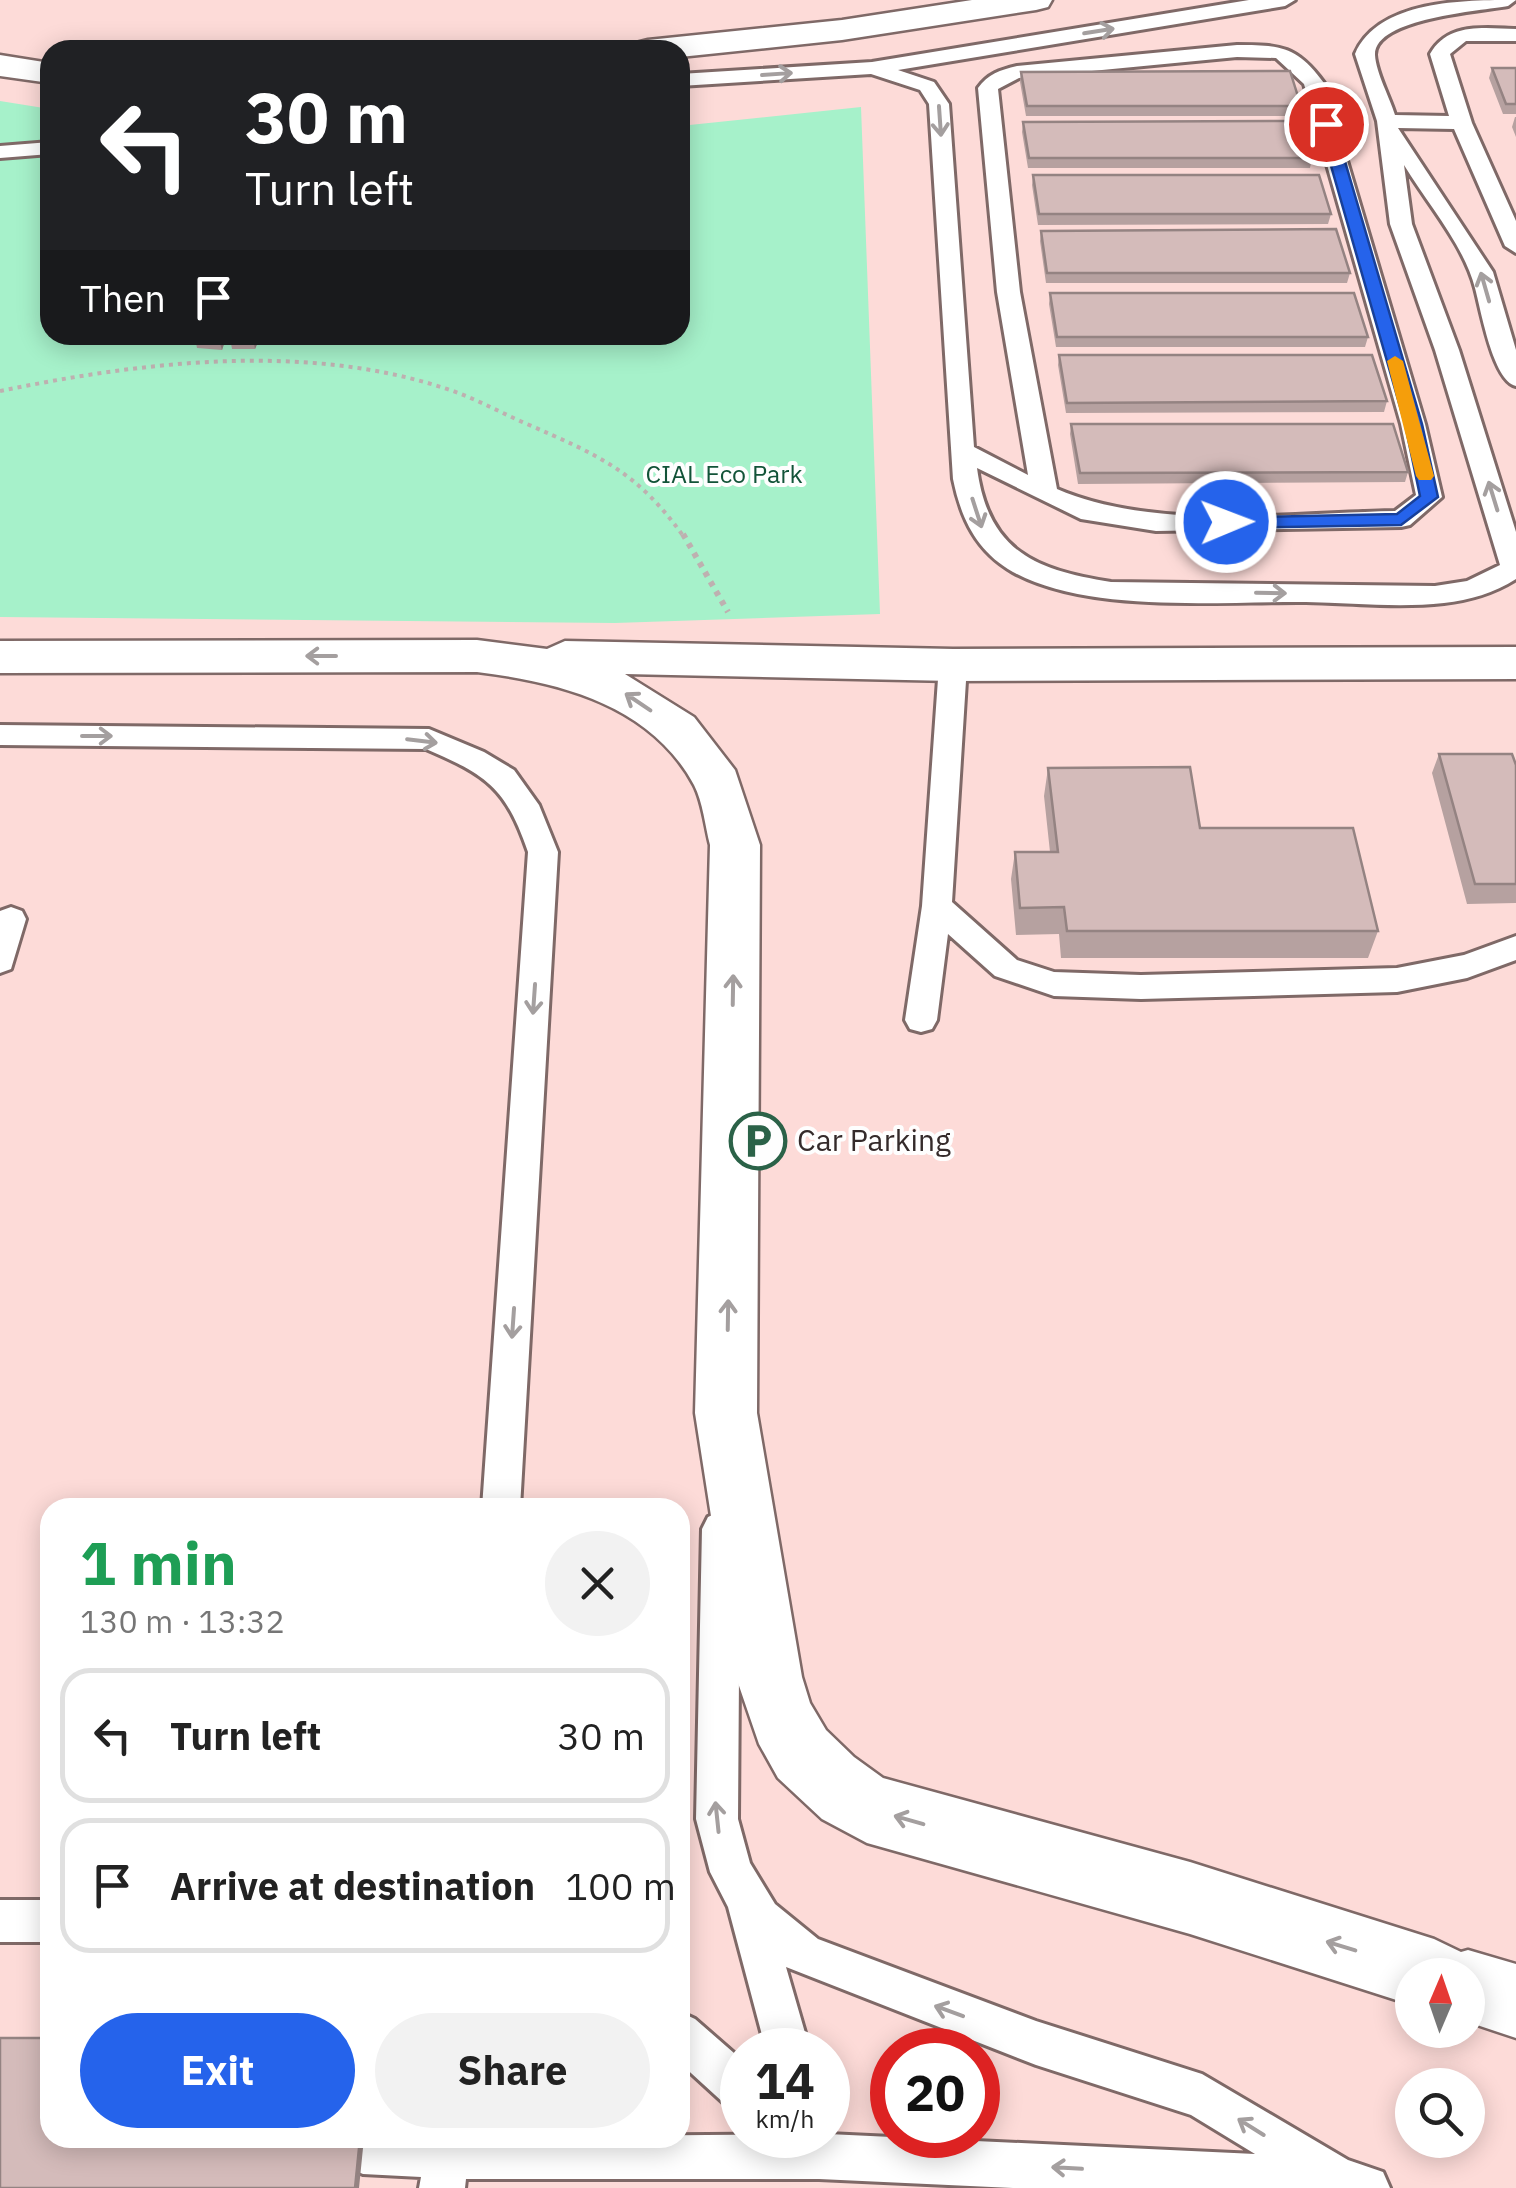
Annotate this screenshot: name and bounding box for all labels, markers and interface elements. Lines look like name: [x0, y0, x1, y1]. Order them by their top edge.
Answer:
one-way arrow: [1082, 21, 1115, 40]
one-way arrow: [761, 64, 793, 83]
text: 30 m: [245, 71, 408, 162]
icon: left: [80, 80, 210, 210]
pin: [1284, 82, 1369, 167]
icon: arrive: [1299, 97, 1354, 152]
one-way arrow: [931, 104, 950, 137]
text: Turn left: [245, 159, 414, 217]
icon: arrive: [186, 270, 241, 325]
one-way arrow: [1475, 272, 1494, 303]
text: Then: [80, 273, 166, 322]
park label: CIAL Eco Park: [645, 457, 803, 490]
position arrow: [1174, 470, 1278, 574]
one-way arrow: [1482, 481, 1500, 512]
one-way arrow: [969, 497, 987, 529]
one-way arrow: [1254, 584, 1287, 602]
one-way arrow: [306, 646, 338, 666]
one-way arrow: [624, 692, 652, 713]
one-way arrow: [80, 726, 113, 746]
one-way arrow: [405, 732, 438, 751]
one-way arrow: [724, 975, 742, 1008]
one-way arrow: [524, 982, 543, 1014]
parking icon: Car Parking: [728, 1111, 788, 1171]
place label: Car Parking: [797, 1120, 951, 1159]
one-way arrow: [718, 1300, 738, 1332]
one-way arrow: [503, 1306, 522, 1339]
text: 1 min: [80, 1523, 237, 1602]
button: close: [545, 1531, 650, 1636]
text: 130 m · 13:32: [80, 1600, 285, 1642]
icon: left: [85, 1708, 140, 1763]
text: Turn left: [170, 1711, 321, 1760]
text: 30 m: [557, 1711, 645, 1760]
one-way arrow: [708, 1801, 727, 1834]
one-way arrow: [894, 1810, 925, 1828]
icon: arrive: [85, 1858, 140, 1913]
text: Arrive at destination: [170, 1861, 535, 1910]
text: 100 m: [565, 1861, 676, 1910]
one-way arrow: [1325, 1936, 1357, 1954]
north arrow: [1395, 1958, 1485, 2048]
map controls: [1395, 1958, 1485, 2158]
one-way arrow: [934, 2001, 965, 2019]
button: Exit: [80, 2013, 355, 2128]
button: Share: [375, 2013, 650, 2128]
speed limit sign: 20: [870, 2028, 1000, 2158]
text: 14: [755, 2048, 815, 2113]
button: search: [1395, 2068, 1485, 2158]
text: km/h: [756, 2102, 814, 2135]
one-way arrow: [1237, 2116, 1266, 2137]
one-way arrow: [1051, 2158, 1084, 2177]

